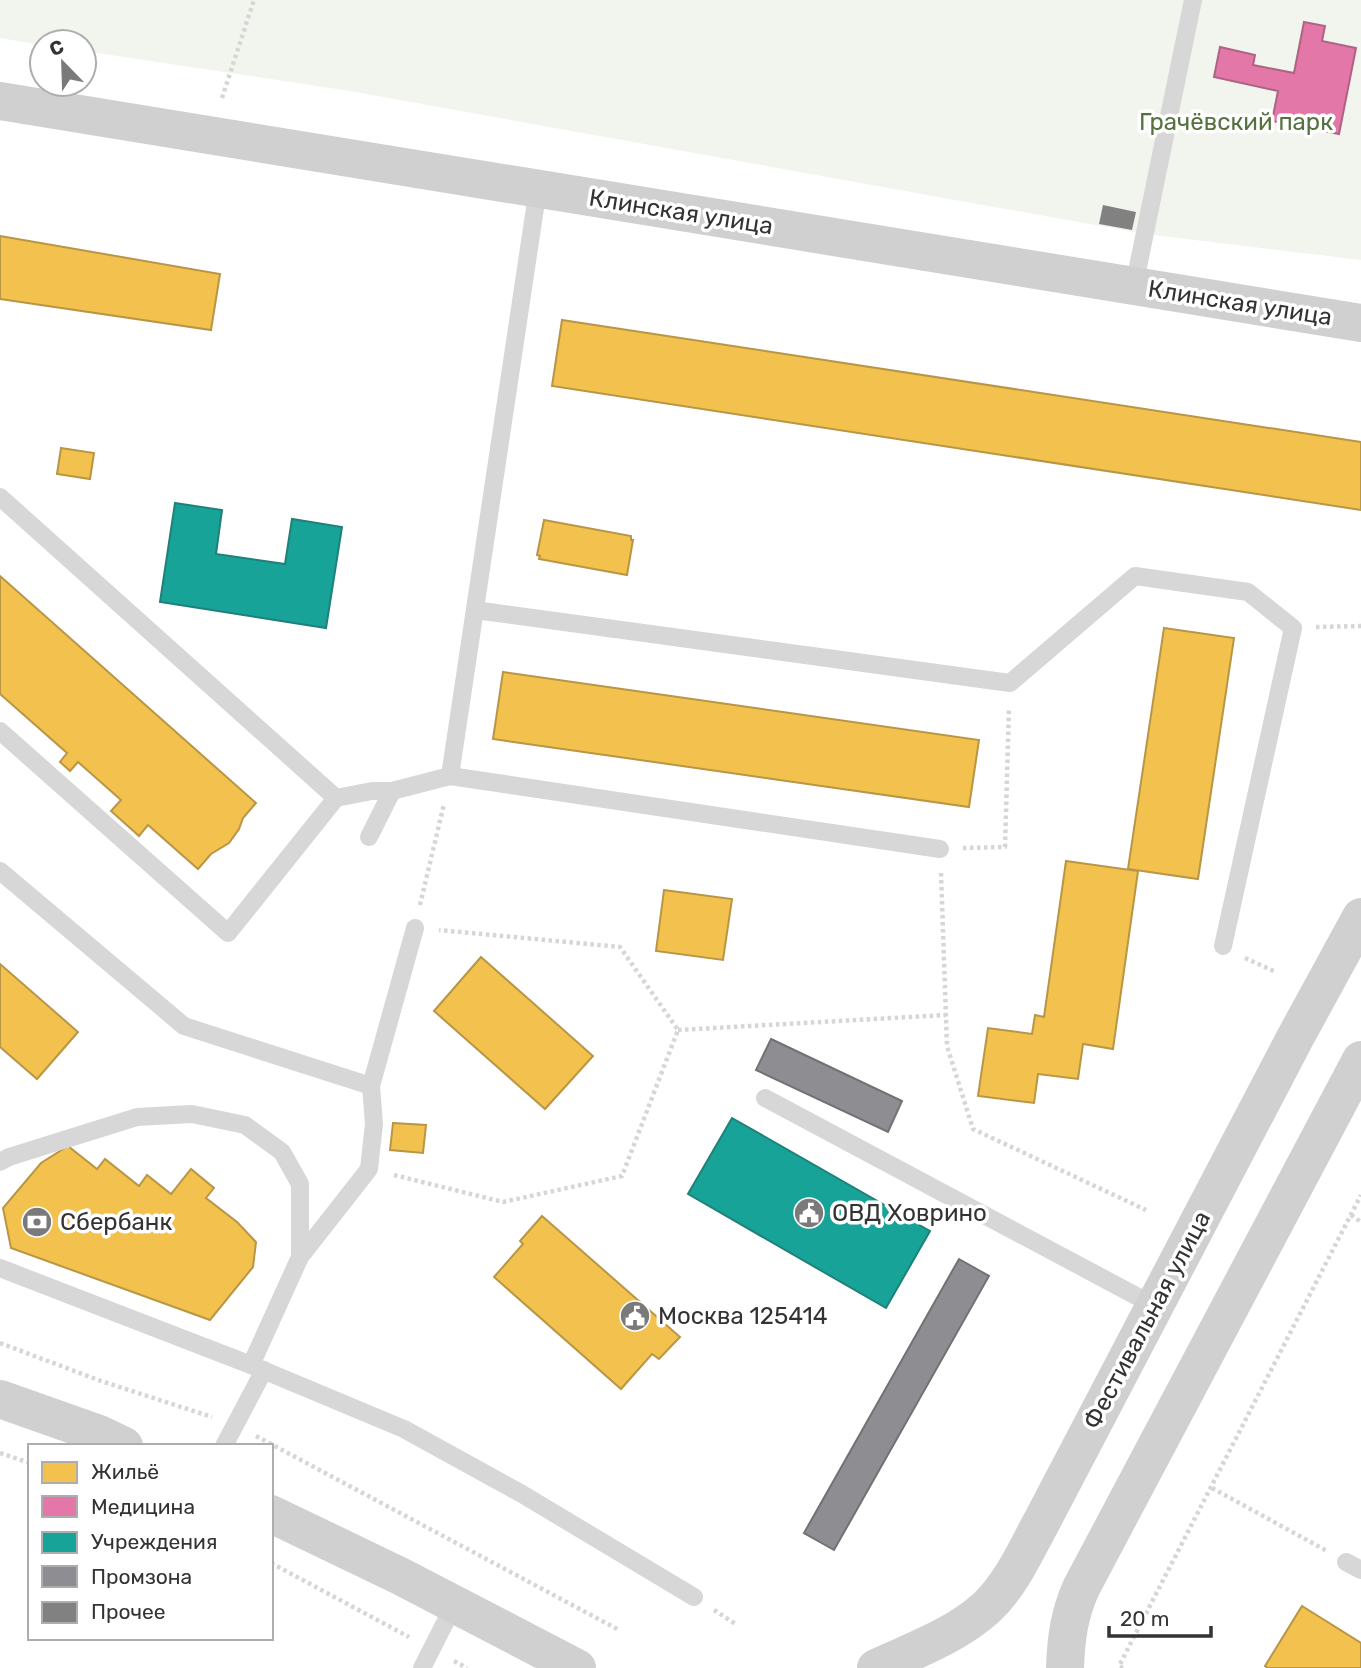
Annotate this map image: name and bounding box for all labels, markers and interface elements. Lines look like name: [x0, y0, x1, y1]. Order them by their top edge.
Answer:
north arrow: [28, 28, 98, 98]
text: С: [46, 35, 67, 61]
park label: Грачёвский парк: [1139, 108, 1333, 136]
street label: Клинская улица: [587, 184, 775, 240]
street label: Клинская улица: [1146, 275, 1334, 331]
public building icon: ОВД Ховрино: [792, 1196, 826, 1230]
place label: ОВД Ховрино: [832, 1199, 987, 1227]
bank icon: Сбербанк: [20, 1205, 54, 1239]
street label: Фестивальная улица: [1078, 1206, 1216, 1434]
place label: Сбербанк: [60, 1208, 172, 1236]
public building icon: Москва 125414: [618, 1299, 652, 1333]
place label: Москва 125414: [658, 1302, 828, 1330]
legend: [28, 1444, 273, 1640]
text: Жильё: [91, 1459, 159, 1484]
text: Медицина: [91, 1494, 195, 1519]
text: Учреждения: [91, 1529, 217, 1554]
text: Промзона: [91, 1564, 192, 1589]
scale bar: [1109, 1594, 1210, 1638]
text: Прочее: [91, 1599, 166, 1624]
text: 20 m: [1120, 1606, 1169, 1631]

